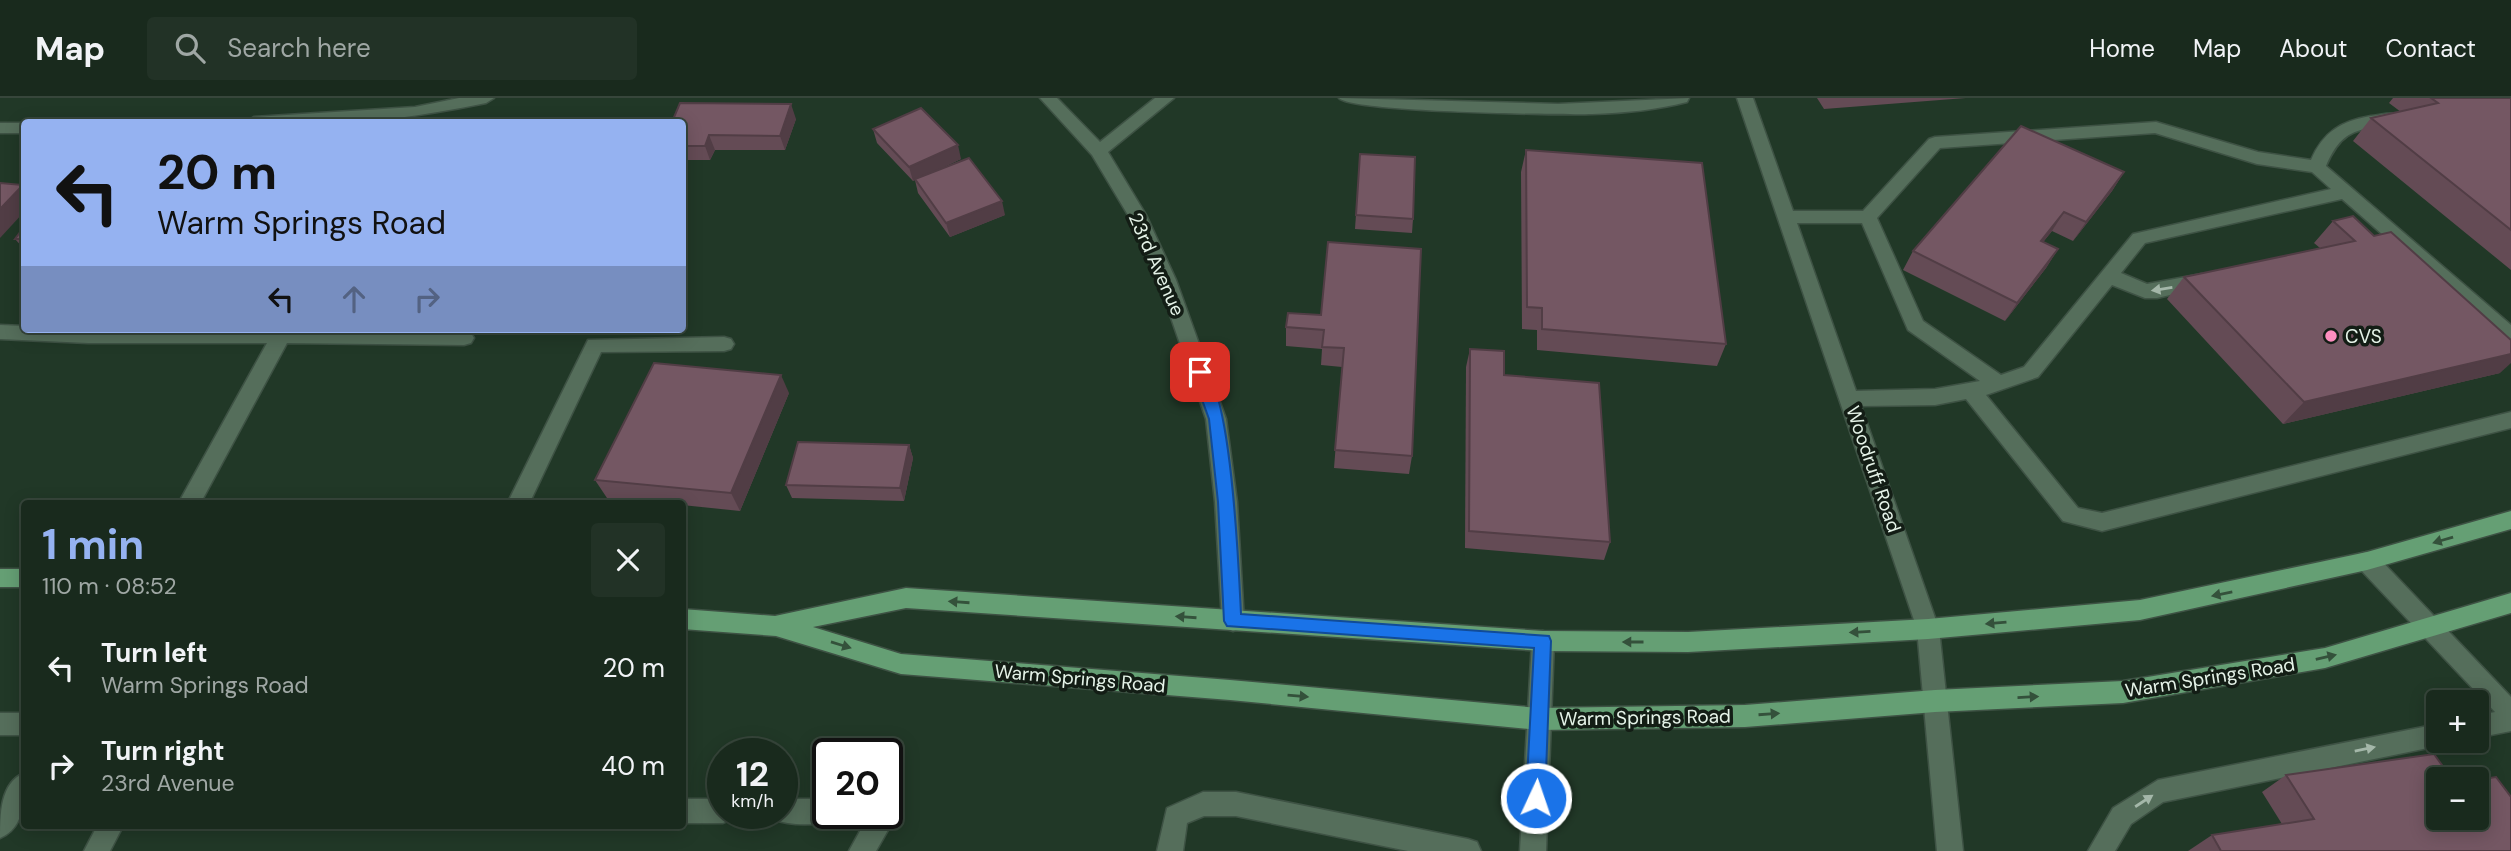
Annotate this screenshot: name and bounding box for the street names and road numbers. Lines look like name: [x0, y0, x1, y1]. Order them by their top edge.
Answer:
street label: 23rd Avenue: [1123, 209, 1190, 320]
street label: Woodruff Road: [1840, 403, 1907, 536]
street label: Warm Springs Road: [2123, 652, 2297, 703]
street label: Warm Springs Road: [993, 659, 1167, 698]
street label: Warm Springs Road: [1559, 704, 1731, 731]

